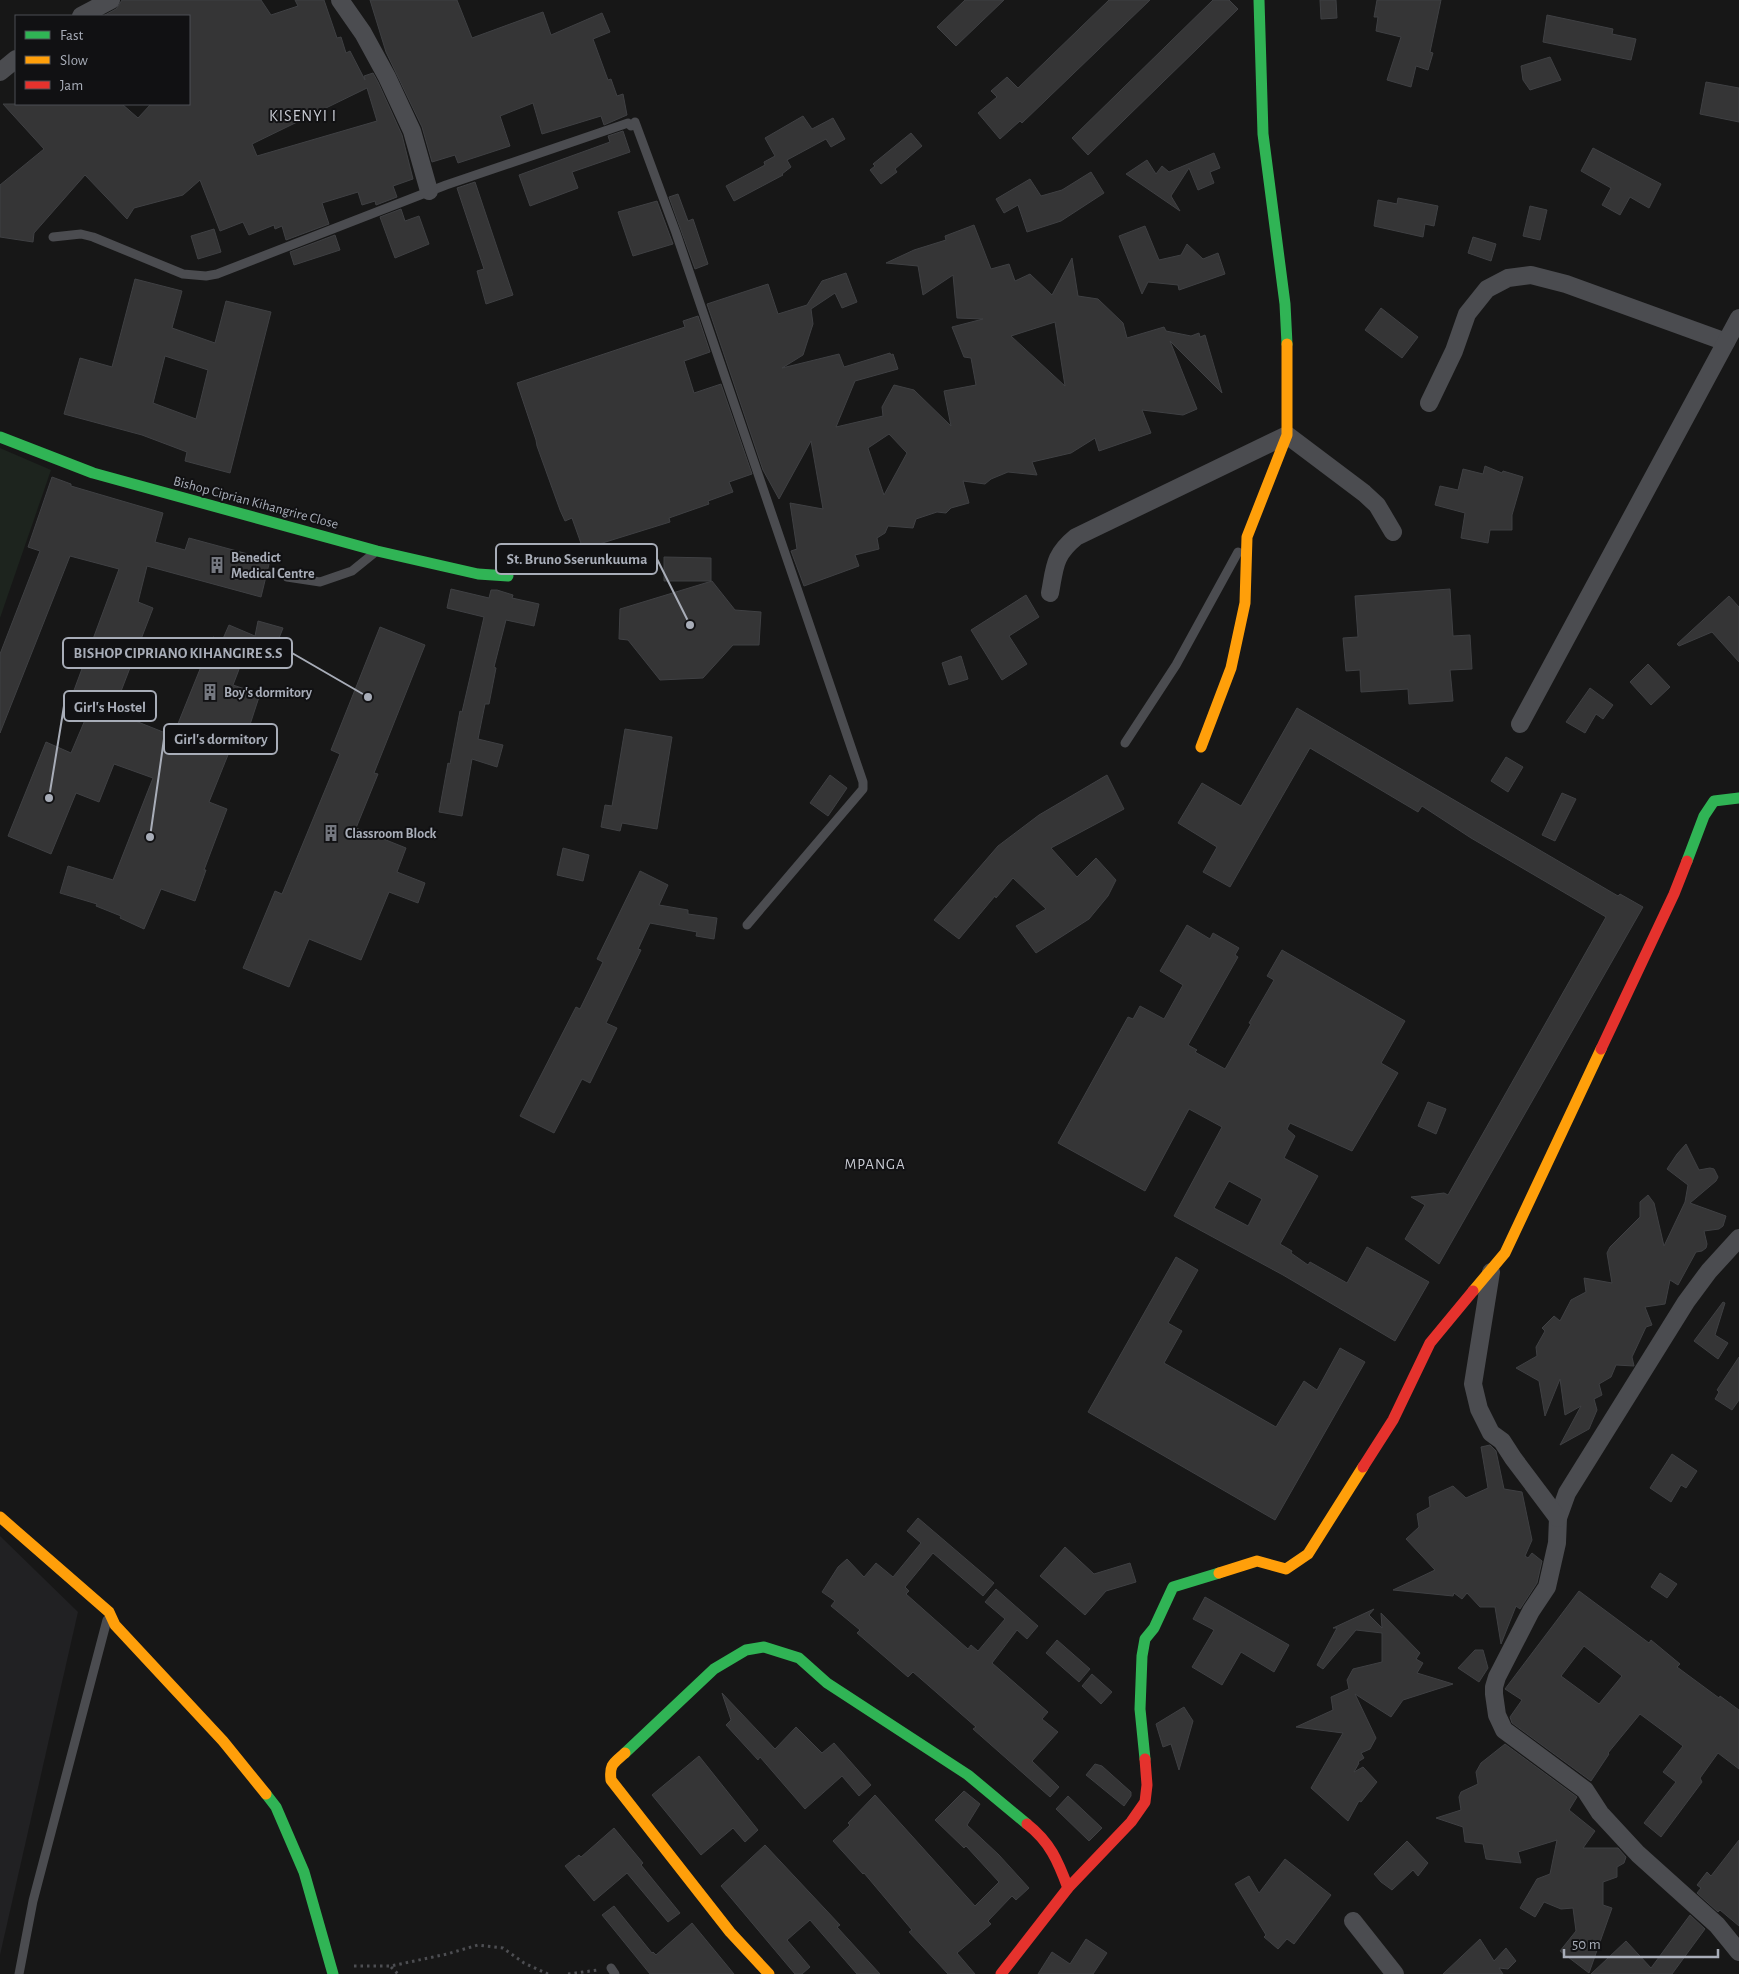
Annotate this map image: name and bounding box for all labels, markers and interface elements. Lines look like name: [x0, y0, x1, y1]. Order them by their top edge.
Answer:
legend: [15, 15, 190, 105]
text: Fast: [60, 28, 84, 43]
text: Slow: [60, 53, 88, 68]
text: Jam: [60, 78, 83, 93]
district label: KISENYI I: [269, 108, 337, 124]
street label: Bishop Ciprian Kihangrire Close: [172, 474, 340, 532]
callout: St. Bruno Sserunkuuma: [496, 544, 657, 574]
place label: Benedict Medical Centre: [231, 551, 315, 581]
text: St. Bruno Sserunkuuma: [507, 552, 647, 567]
building icon: Benedict Medical Centre: [207, 555, 227, 575]
callout: BISHOP CIPRIANO KIHANGIRE S.S: [63, 638, 292, 668]
text: BISHOP CIPRIANO KIHANGIRE S.S: [74, 646, 282, 661]
building icon: Boy's dormitory: [200, 682, 220, 702]
place label: Boy's dormitory: [224, 686, 313, 700]
callout: Girl's Hostel: [64, 691, 156, 721]
text: Girl's Hostel: [74, 700, 146, 715]
callout: Girl's dormitory: [164, 724, 277, 754]
text: Girl's dormitory: [174, 732, 268, 747]
building icon: Classroom Block: [321, 823, 341, 843]
place label: Classroom Block: [345, 827, 437, 841]
district label: MPANGA: [844, 1157, 906, 1172]
scale bar: [1564, 1926, 1718, 1958]
text: 50 m: [1572, 1937, 1601, 1952]

